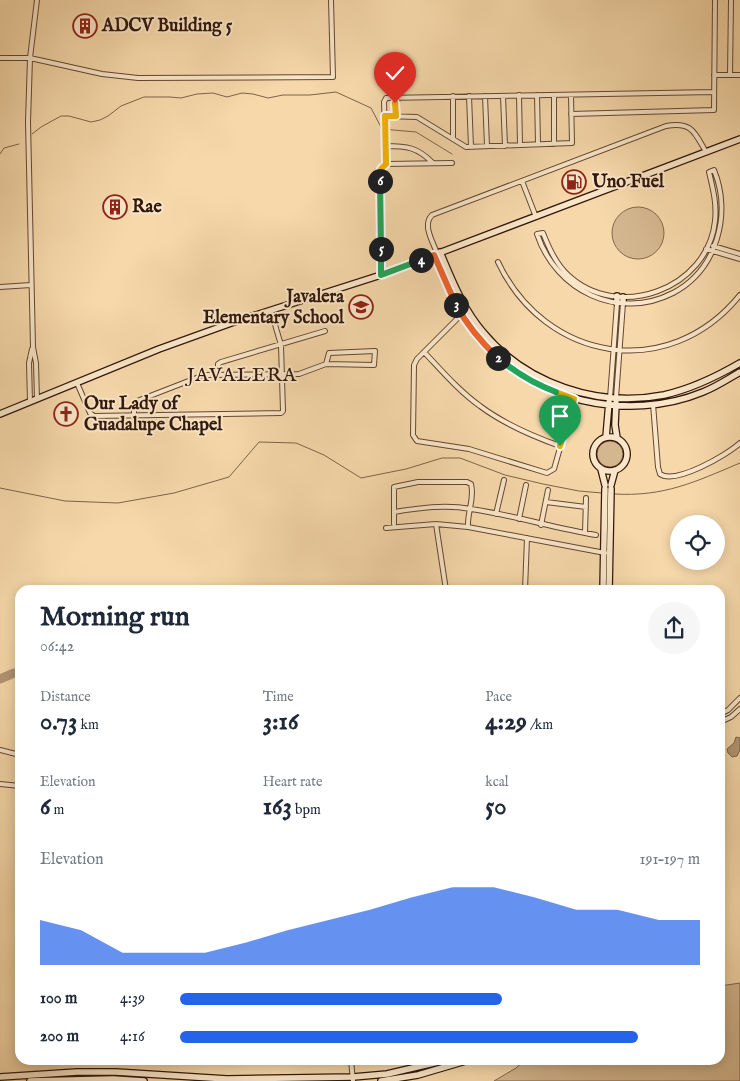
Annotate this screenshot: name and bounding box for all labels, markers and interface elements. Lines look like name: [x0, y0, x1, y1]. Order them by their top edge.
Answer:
building icon: ADCV Building 5: [72, 13, 98, 39]
place label: ADCV Building 5: [101, 15, 233, 38]
pin: [374, 52, 416, 103]
icon: check: [381, 59, 409, 87]
pin: 6: [368, 168, 392, 194]
fuel station icon: Uno Fuel: [561, 169, 587, 195]
place label: Uno Fuel: [591, 171, 665, 194]
text: 6: [378, 172, 383, 190]
building icon: Rae: [102, 194, 128, 220]
place label: Rae: [132, 196, 162, 219]
pin: 5: [368, 236, 394, 262]
text: 5: [379, 240, 384, 258]
pin: 4: [408, 248, 434, 272]
text: 4: [418, 251, 425, 269]
place label: Javalera Elementary School: [203, 286, 345, 330]
pin: 3: [444, 292, 468, 318]
school or university icon: Javalera Elementary School: [348, 294, 374, 320]
text: 3: [454, 296, 459, 314]
pin: 2: [486, 346, 510, 370]
text: 2: [495, 349, 502, 367]
district label: JAVALERA: [185, 363, 297, 388]
place label: Our Lady of Guadalupe Chapel: [84, 393, 223, 437]
pin: [539, 395, 581, 446]
church icon: Our Lady of Guadalupe Chapel: [53, 401, 79, 427]
icon: arrive: [546, 402, 574, 430]
map controls: [670, 515, 725, 570]
button: locate: [670, 515, 725, 570]
text: Morning run: [40, 600, 190, 635]
button: share: [648, 602, 700, 654]
text: 06:42: [40, 637, 74, 657]
text: Distance: [40, 688, 91, 706]
text: Time: [263, 688, 294, 706]
text: Pace: [485, 688, 512, 706]
text: 0.73: [40, 706, 77, 738]
text: 3:16: [263, 706, 298, 738]
text: 4:29: [485, 706, 527, 738]
text: km: [77, 716, 99, 734]
text: /km: [527, 716, 553, 734]
text: Elevation: [40, 773, 96, 791]
text: Heart rate: [263, 773, 322, 791]
text: kcal: [485, 773, 509, 791]
text: 6: [40, 791, 51, 823]
text: 163: [263, 791, 292, 823]
text: 50: [485, 791, 507, 823]
text: m: [51, 801, 64, 819]
text: bpm: [292, 801, 321, 819]
text: Elevation: [40, 850, 103, 870]
text: 191–197 m: [640, 850, 700, 870]
text: 100 m: [40, 989, 77, 1009]
text: 4:39: [120, 989, 145, 1009]
text: 200 m: [40, 1027, 79, 1047]
text: 4:16: [120, 1027, 145, 1047]

